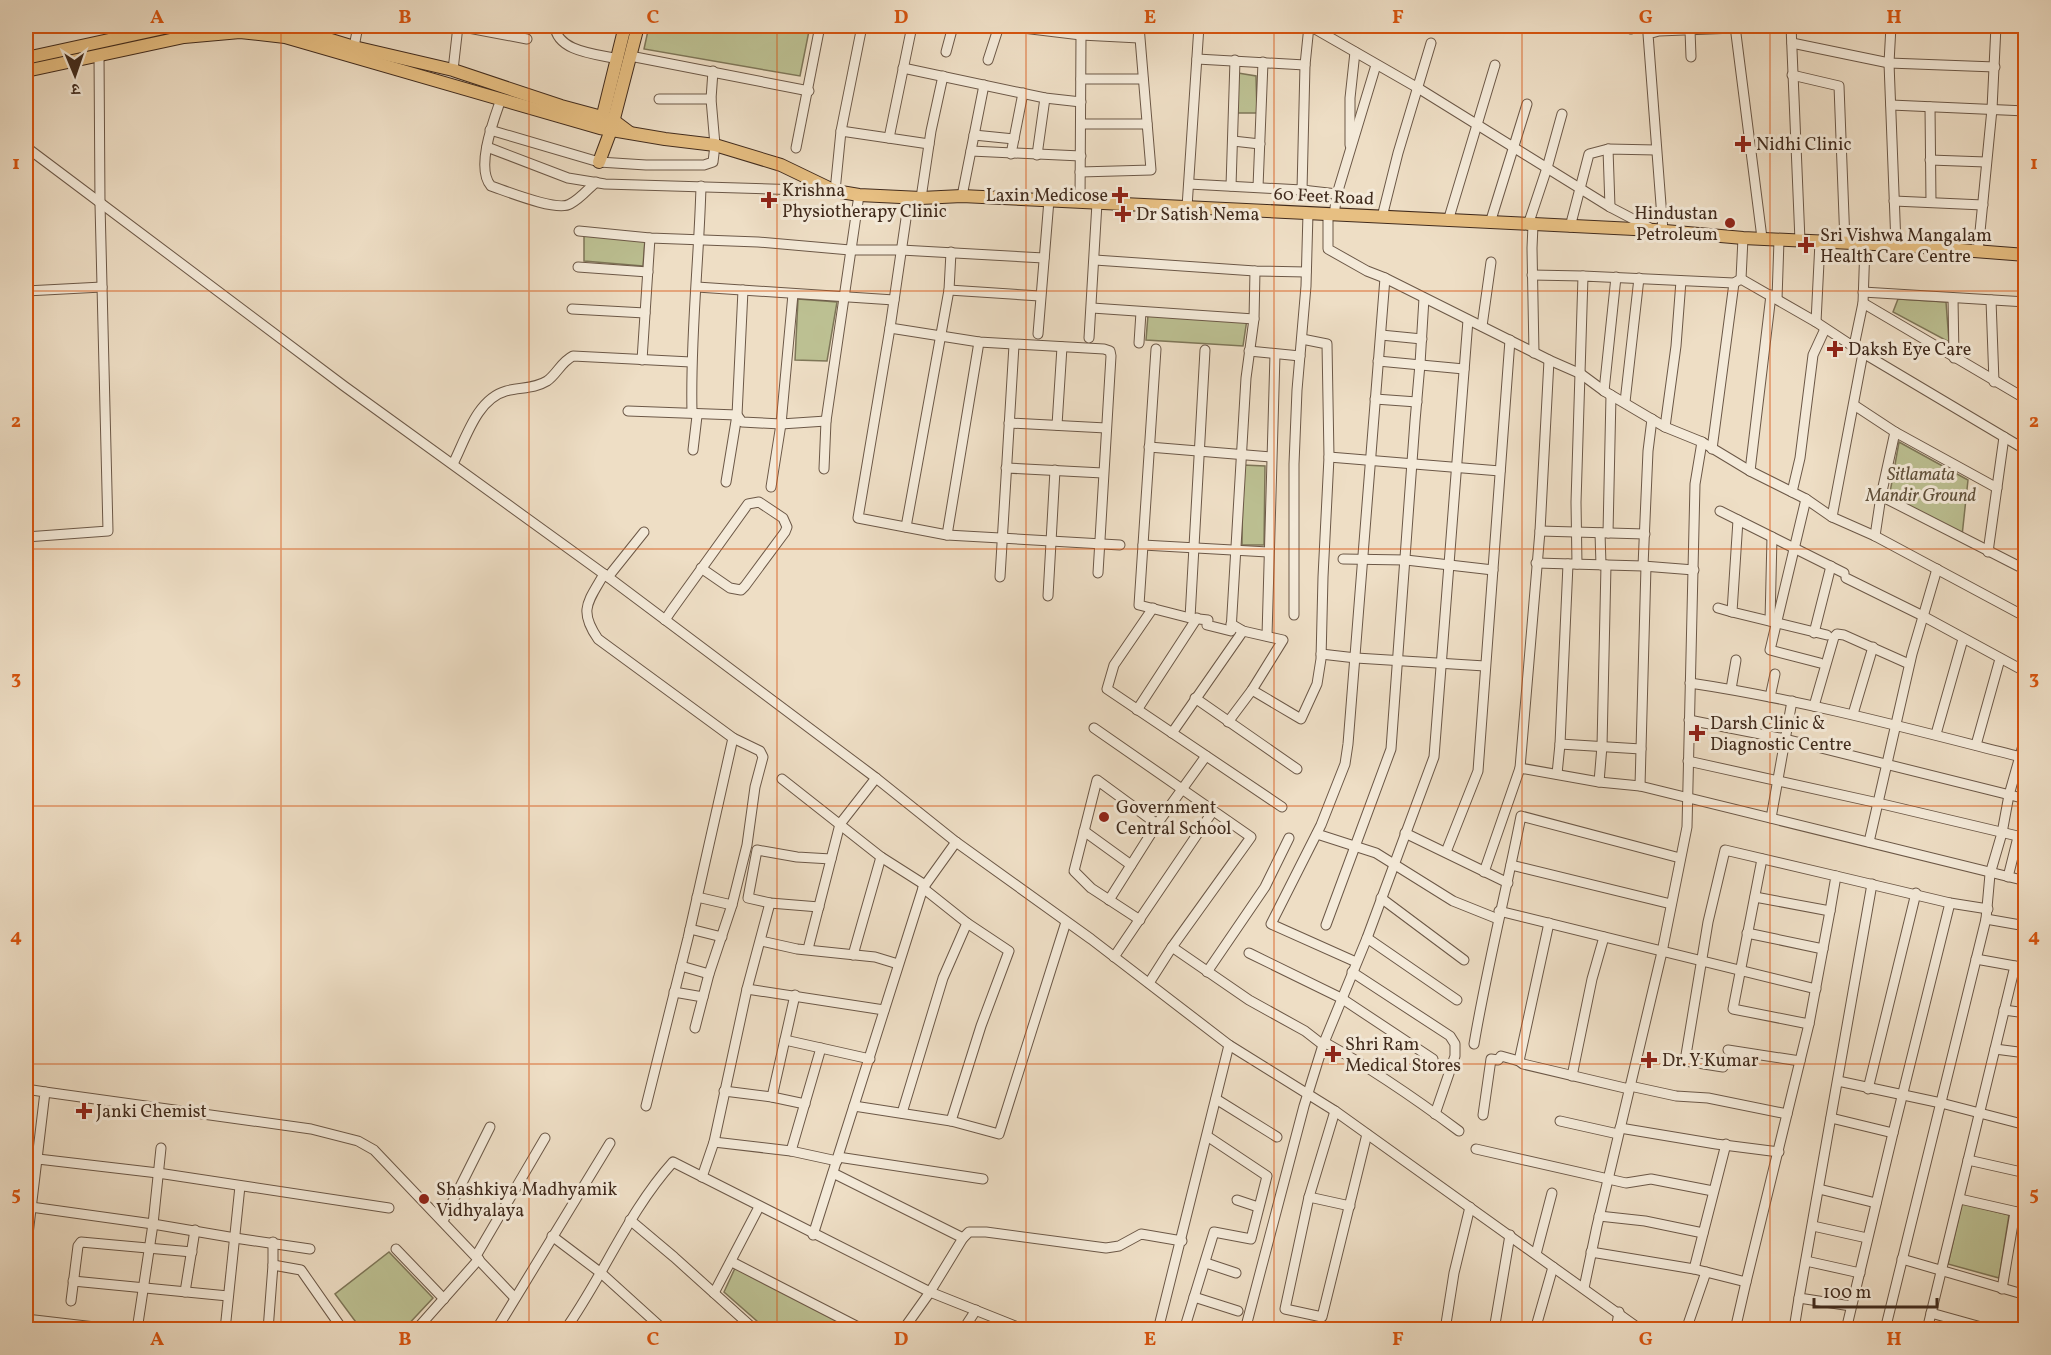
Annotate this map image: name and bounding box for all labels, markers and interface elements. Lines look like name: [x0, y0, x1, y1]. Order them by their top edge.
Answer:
text: A: [150, 4, 164, 32]
text: B: [398, 4, 412, 32]
text: C: [647, 4, 660, 32]
text: D: [894, 4, 908, 32]
text: E: [1144, 4, 1156, 32]
text: F: [1392, 4, 1404, 32]
text: G: [1639, 4, 1653, 32]
text: H: [1886, 4, 1902, 32]
north arrow: [45, 45, 105, 105]
text: उ: [69, 77, 81, 99]
place label: Nidhi Clinic: [1756, 133, 1851, 158]
marker: Nidhi Clinic: [1734, 135, 1752, 153]
text: 1: [12, 150, 20, 178]
text: 1: [2030, 150, 2038, 178]
place label: Krishna Physiotherapy Clinic: [782, 179, 947, 225]
street label: 60 Feet Road: [1273, 182, 1375, 213]
place label: Laxin Medicose: [986, 184, 1108, 209]
marker: Laxin Medicose: [1113, 188, 1127, 202]
marker: Krishna Physiotherapy Clinic: [760, 191, 778, 209]
place label: Hindustan Petroleum: [1634, 202, 1718, 248]
place label: Dr Satish Nema: [1136, 203, 1259, 228]
marker: Dr Satish Nema: [1114, 205, 1132, 223]
marker: Hindustan Petroleum: [1723, 216, 1737, 230]
place label: Sri Vishwa Mangalam Health Care Centre: [1820, 224, 1992, 270]
marker: Sri Vishwa Mangalam Health Care Centre: [1797, 236, 1815, 254]
place label: Daksh Eye Care: [1848, 338, 1971, 363]
marker: Daksh Eye Care: [1826, 340, 1844, 358]
text: 2: [11, 408, 21, 436]
text: 2: [2029, 408, 2039, 436]
park label: Sitlamata Mandir Ground: [1865, 463, 1977, 509]
text: 3: [11, 665, 21, 693]
text: 3: [2029, 665, 2039, 693]
place label: Darsh Clinic & Diagnostic Centre: [1710, 712, 1852, 758]
marker: Darsh Clinic & Diagnostic Centre: [1688, 724, 1706, 742]
place label: Government Central School: [1116, 796, 1231, 842]
marker: Government Central School: [1097, 810, 1111, 824]
text: 4: [10, 923, 22, 951]
text: 4: [2028, 923, 2040, 951]
place label: Shri Ram Medical Stores: [1345, 1033, 1461, 1079]
marker: Shri Ram Medical Stores: [1326, 1047, 1340, 1061]
place label: Dr. Y Kumar: [1662, 1049, 1759, 1074]
marker: Dr. Y Kumar: [1640, 1051, 1658, 1069]
place label: Janki Chemist: [96, 1100, 207, 1125]
marker: Janki Chemist: [77, 1104, 91, 1118]
place label: Shashkiya Madhyamik Vidhyalaya: [436, 1178, 618, 1224]
text: 5: [11, 1181, 21, 1209]
text: 5: [2029, 1181, 2039, 1209]
marker: Shashkiya Madhyamik Vidhyalaya: [417, 1192, 431, 1206]
scale bar: [1814, 1271, 1937, 1309]
text: 100 m: [1823, 1281, 1872, 1306]
text: A: [150, 1326, 164, 1354]
text: B: [398, 1326, 412, 1354]
text: C: [647, 1326, 660, 1354]
text: D: [894, 1326, 908, 1354]
text: E: [1144, 1326, 1156, 1354]
text: F: [1392, 1326, 1404, 1354]
text: G: [1639, 1326, 1653, 1354]
text: H: [1886, 1326, 1902, 1354]

